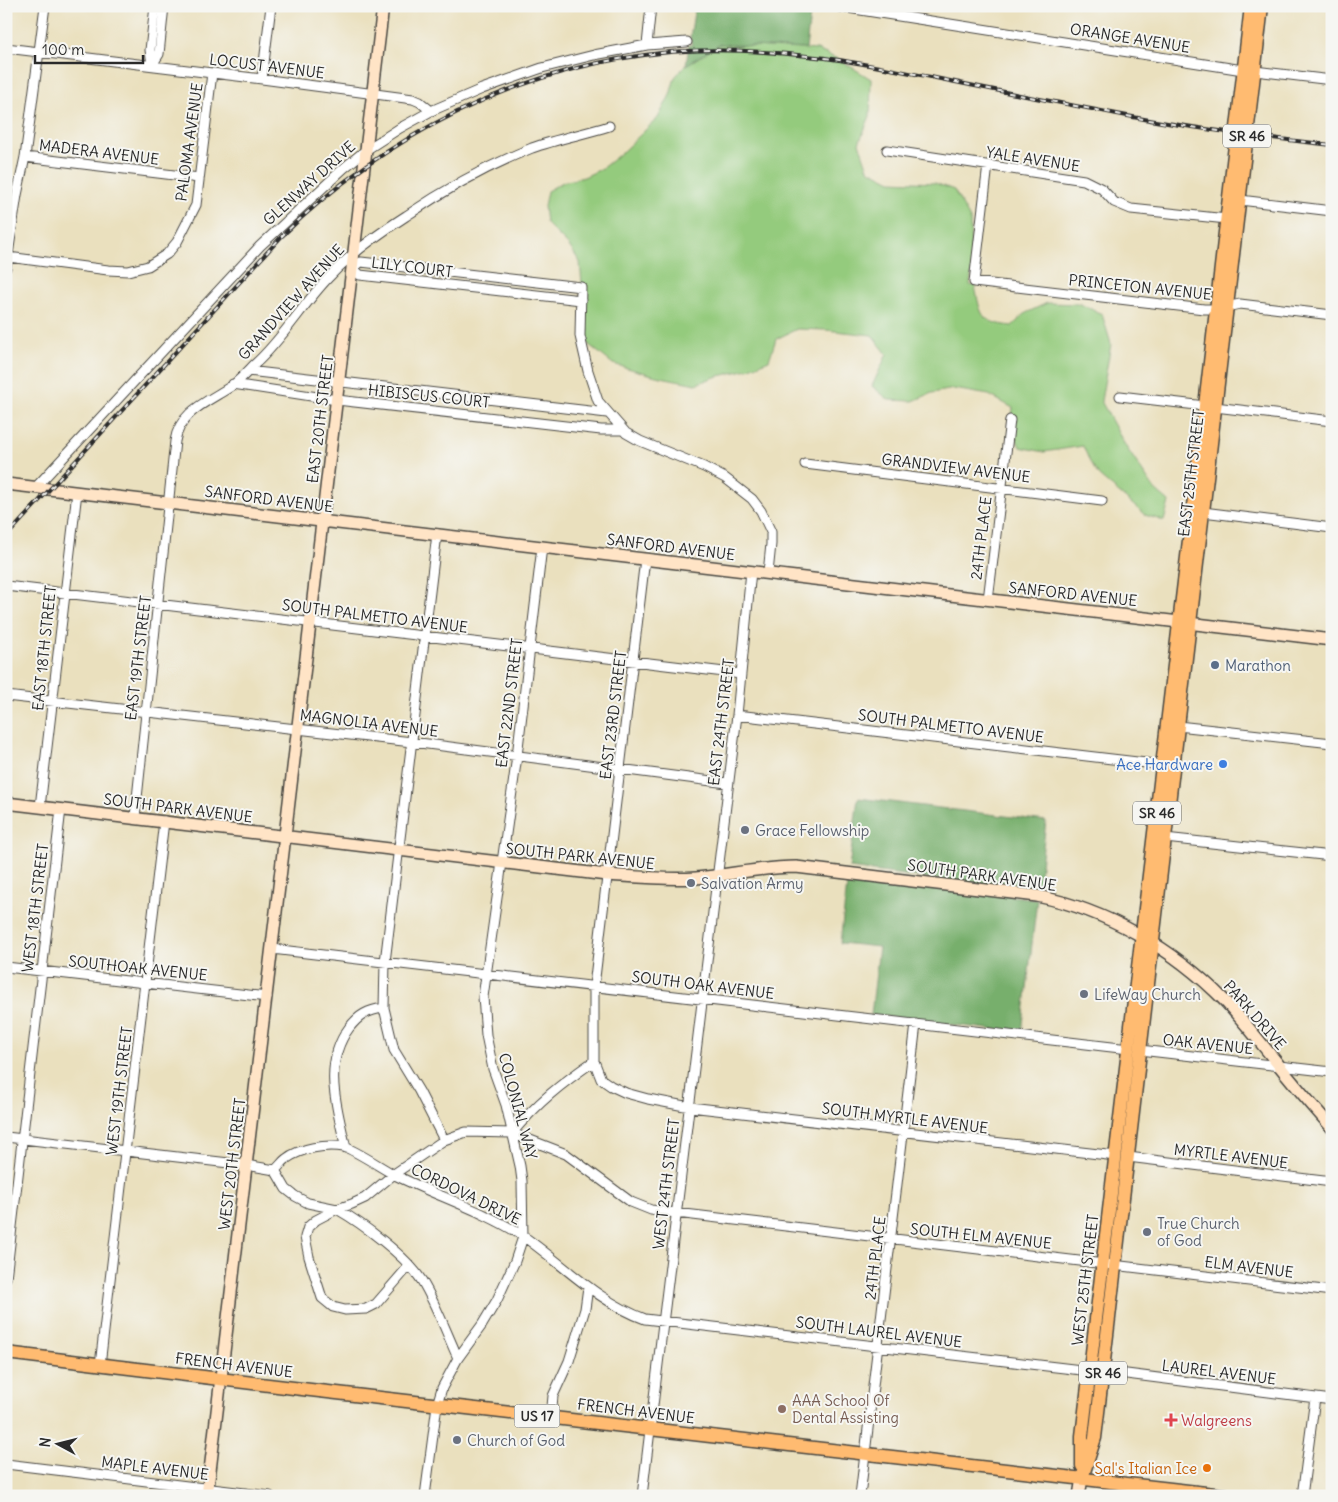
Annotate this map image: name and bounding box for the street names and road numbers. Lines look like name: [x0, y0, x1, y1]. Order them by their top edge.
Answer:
street label: ORANGE AVENUE: [1069, 19, 1191, 57]
street label: LOCUST AVENUE: [208, 50, 326, 83]
street label: PALOMA AVENUE: [171, 81, 207, 203]
road number: SR 46: [1223, 124, 1271, 148]
street label: MADERA AVENUE: [38, 135, 160, 169]
street label: GLENWAY DRIVE: [259, 137, 359, 229]
street label: YALE AVENUE: [985, 142, 1081, 176]
street label: GRANDVIEW AVENUE: [234, 240, 348, 364]
street label: LILY COURT: [370, 253, 454, 281]
street label: PRINCETON AVENUE: [1068, 270, 1213, 304]
street label: EAST 20TH STREET: [303, 354, 337, 484]
street label: HIBISCUS COURT: [367, 380, 491, 412]
street label: EAST 25TH STREET: [1174, 408, 1208, 538]
street label: GRANDVIEW AVENUE: [881, 449, 1032, 487]
street label: SANFORD AVENUE: [204, 482, 334, 516]
street label: 24TH PLACE: [966, 495, 996, 581]
street label: SANFORD AVENUE: [606, 530, 736, 564]
street label: SANFORD AVENUE: [1008, 578, 1138, 610]
street label: EAST 18TH STREET: [28, 584, 60, 712]
street label: EAST 19TH STREET: [121, 594, 155, 722]
street label: SOUTH PALMETTO AVENUE: [281, 595, 469, 637]
street label: EAST 22ND STREET: [492, 637, 526, 769]
street label: EAST 23RD STREET: [596, 649, 630, 781]
street label: EAST 24TH STREET: [704, 657, 738, 787]
street label: MAGNOLIA AVENUE: [299, 705, 439, 741]
street label: SOUTH PALMETTO AVENUE: [857, 705, 1045, 747]
street label: SOUTH PARK AVENUE: [103, 789, 254, 827]
road number: SR 46: [1133, 801, 1181, 824]
street label: SOUTH PARK AVENUE: [505, 839, 656, 873]
street label: WEST 18TH STREET: [18, 842, 52, 974]
street label: SOUTH PARK AVENUE: [907, 855, 1058, 895]
street label: SOUTHOAK AVENUE: [68, 951, 209, 985]
street label: SOUTH OAK AVENUE: [631, 967, 775, 1003]
street label: PARK DRIVE: [1220, 976, 1290, 1054]
street label: WEST 19TH STREET: [102, 1025, 136, 1157]
street label: OAK AVENUE: [1162, 1030, 1254, 1058]
street label: COLONIAL WAY: [495, 1051, 541, 1162]
street label: WEST 20TH STREET: [214, 1097, 250, 1231]
street label: SOUTH MYRTLE AVENUE: [821, 1098, 989, 1138]
street label: WEST 24TH STREET: [649, 1117, 683, 1251]
street label: MYRTLE AVENUE: [1173, 1140, 1289, 1172]
street label: CORDOVA DRIVE: [408, 1159, 524, 1229]
street label: WEST 25TH STREET: [1068, 1213, 1103, 1347]
street label: 24TH PLACE: [860, 1215, 890, 1301]
street label: SOUTH ELM AVENUE: [909, 1219, 1053, 1253]
street label: ELM AVENUE: [1203, 1252, 1295, 1282]
street label: SOUTH LAUREL AVENUE: [795, 1312, 963, 1352]
street label: FRENCH AVENUE: [174, 1348, 294, 1382]
street label: LAUREL AVENUE: [1161, 1356, 1277, 1388]
road number: SR 46: [1079, 1362, 1127, 1385]
street label: FRENCH AVENUE: [576, 1394, 696, 1428]
road number: US 17: [514, 1404, 560, 1428]
street label: MAPLE AVENUE: [100, 1452, 210, 1484]

